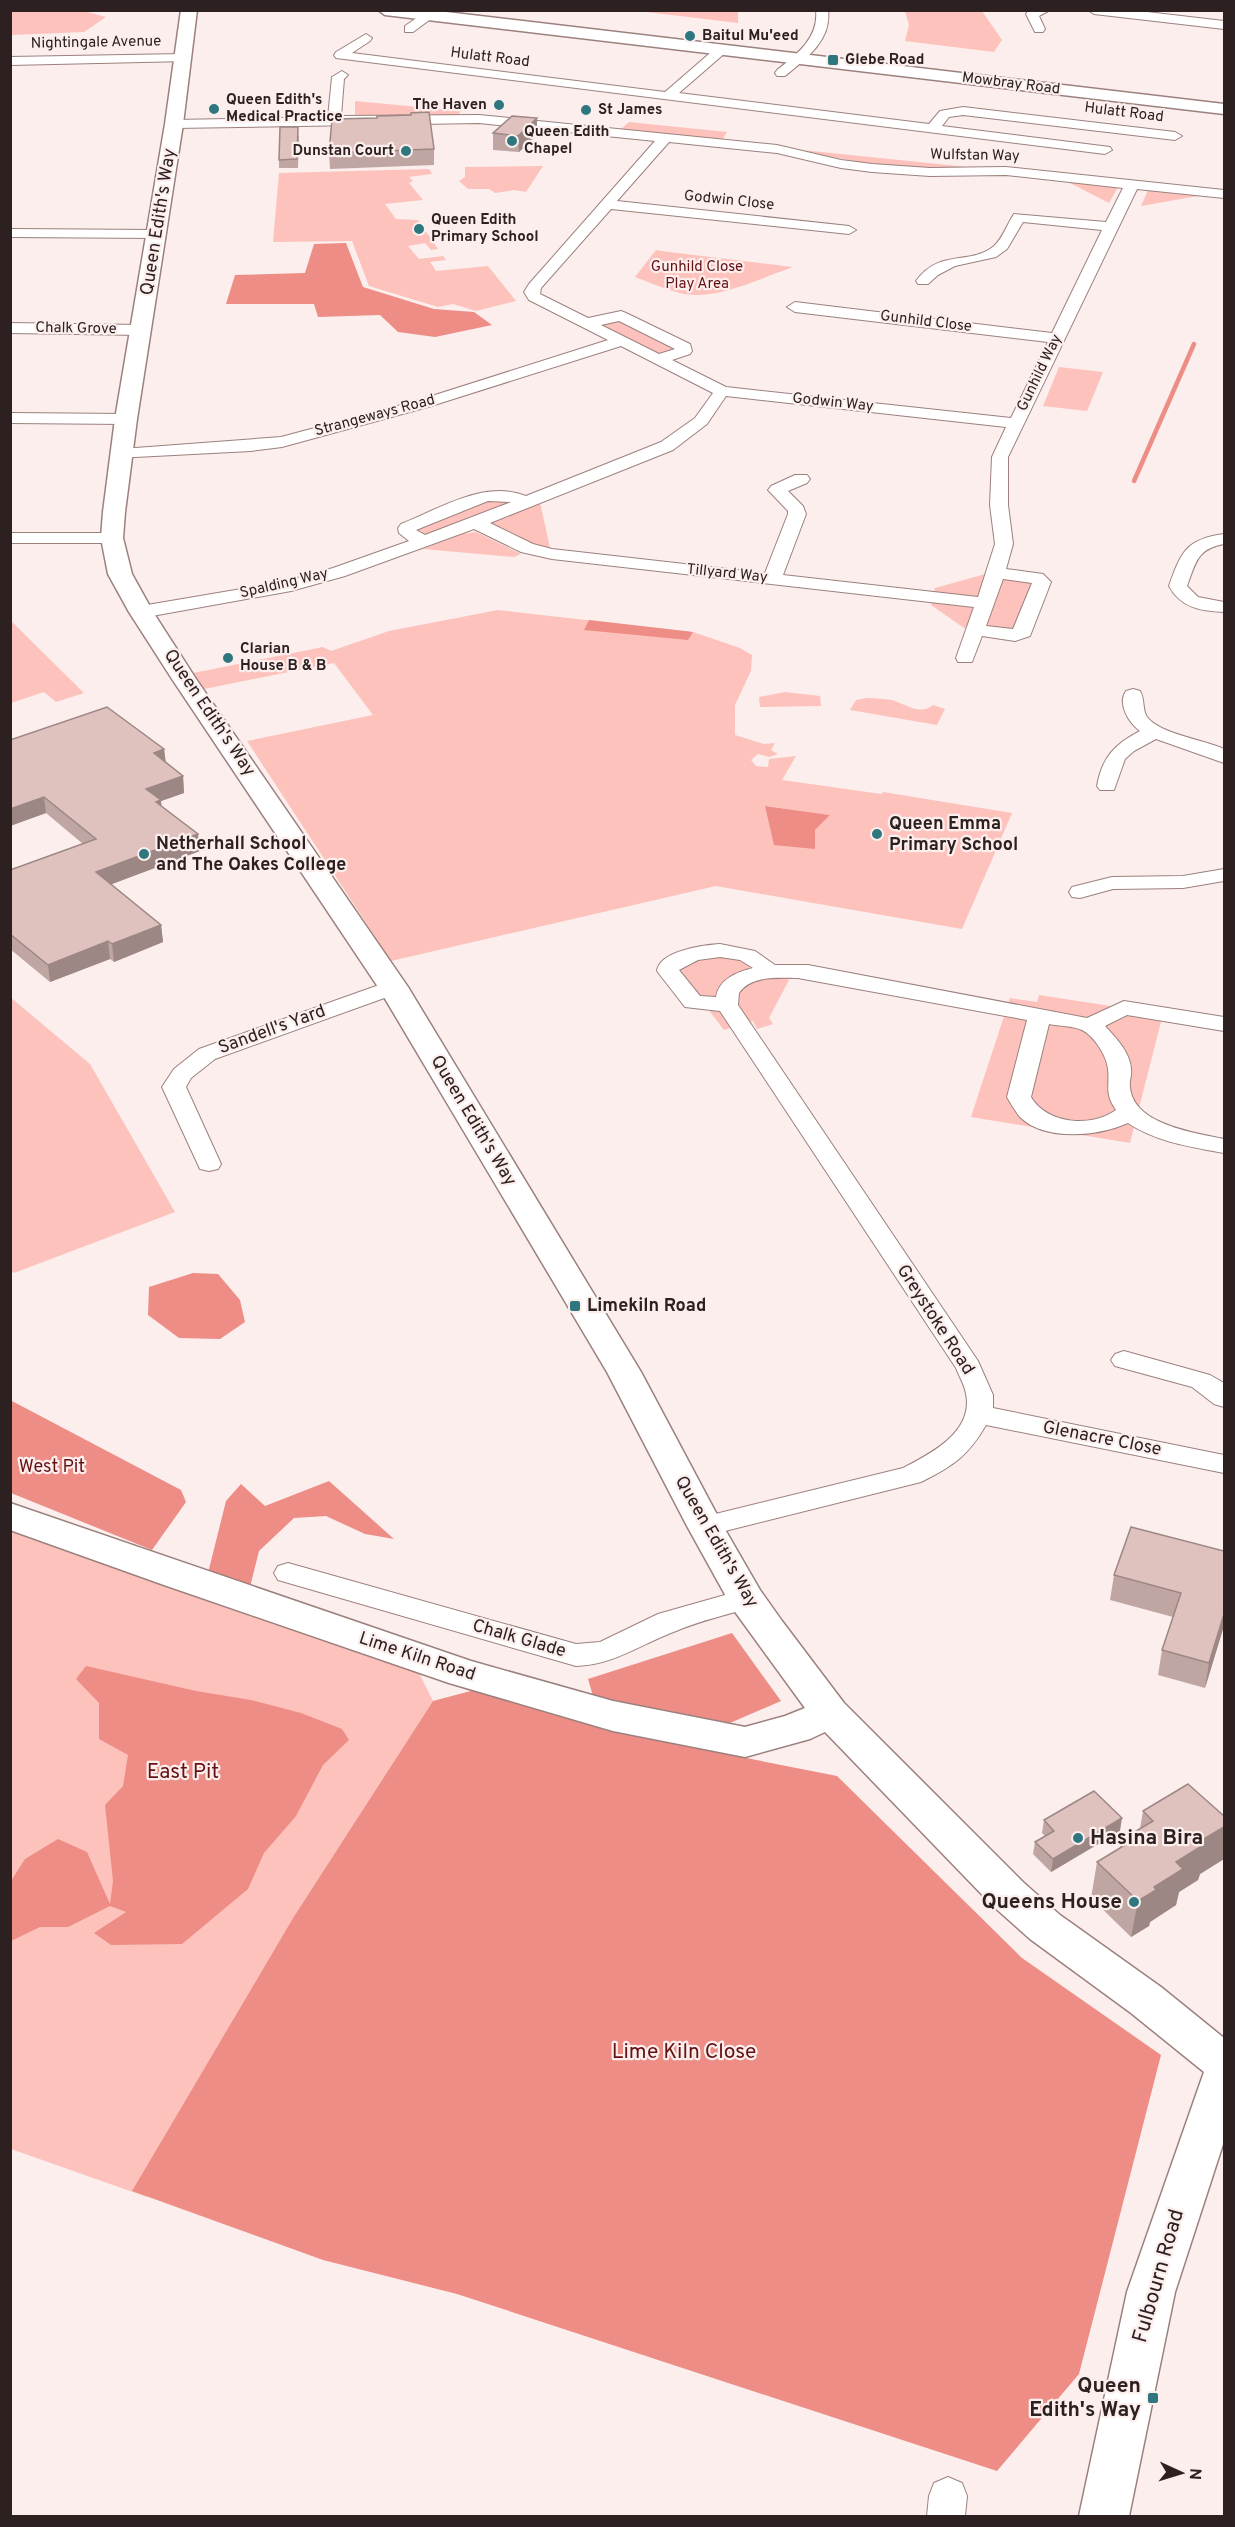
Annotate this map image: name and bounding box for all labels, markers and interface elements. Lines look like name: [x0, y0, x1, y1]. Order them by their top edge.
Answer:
place label: Baitul Mu'eed: [702, 27, 799, 46]
marker: Baitul Mu'eed: [683, 29, 697, 43]
street label: Nightingale Avenue: [31, 32, 161, 54]
street label: Hulatt Road: [449, 44, 531, 72]
place label: Glebe Road: [845, 51, 924, 70]
marker: Glebe Road: [826, 53, 840, 67]
street label: Mowbray Road: [961, 69, 1061, 99]
place label: Queen Edith's Medical Practice: [226, 91, 343, 127]
place label: The Haven: [412, 96, 487, 115]
marker: The Haven: [492, 98, 506, 112]
street label: Hulatt Road: [1083, 99, 1165, 127]
place label: St James: [598, 101, 662, 120]
marker: Queen Edith's Medical Practice: [207, 102, 221, 116]
marker: St James: [579, 103, 593, 117]
place label: Queen Edith Chapel: [524, 123, 609, 159]
marker: Queen Edith Chapel: [505, 134, 519, 148]
place label: Dunstan Court: [292, 142, 394, 161]
marker: Dunstan Court: [399, 144, 413, 158]
street label: Wulfstan Way: [930, 146, 1020, 166]
street label: Queen Edith's Way: [136, 147, 182, 297]
street label: Godwin Close: [683, 187, 775, 215]
place label: Queen Edith Primary School: [431, 211, 539, 247]
marker: Queen Edith Primary School: [412, 222, 426, 236]
park label: Gunhild Close Play Area: [651, 258, 743, 294]
street label: Gunhild Close: [879, 307, 973, 337]
street label: Chalk Grove: [35, 319, 117, 339]
street label: Gunhild Way: [1013, 331, 1067, 415]
street label: Godwin Way: [791, 389, 875, 417]
street label: Strangeways Road: [313, 391, 437, 441]
street label: Tillyard Way: [686, 560, 768, 588]
street label: Spalding Way: [238, 565, 330, 603]
place label: Clarian House B & B: [240, 640, 326, 676]
street label: Queen Edith's Way: [158, 645, 260, 781]
marker: Clarian House B & B: [221, 651, 235, 665]
place label: Queen Emma Primary School: [889, 813, 1018, 857]
marker: Queen Emma Primary School: [870, 827, 884, 841]
place label: Netherhall School and The Oakes College: [156, 833, 346, 877]
marker: Netherhall School and The Oakes College: [137, 847, 151, 861]
street label: Sandell's Yard: [215, 1000, 329, 1060]
street label: Queen Edith's Way: [425, 1051, 521, 1191]
street label: Greystoke Road: [891, 1260, 979, 1380]
place label: Limekiln Road: [587, 1295, 706, 1318]
marker: Limekiln Road: [568, 1299, 582, 1313]
street label: Glenacre Close: [1041, 1416, 1163, 1462]
park label: West Pit: [19, 1456, 85, 1479]
street label: Queen Edith's Way: [669, 1472, 763, 1612]
street label: Chalk Glade: [469, 1615, 569, 1663]
street label: Lime Kiln Road: [356, 1627, 478, 1687]
park label: East Pit: [147, 1759, 219, 1786]
place label: Hasina Bira: [1090, 1825, 1203, 1852]
marker: Hasina Bira: [1071, 1831, 1085, 1845]
place label: Queens House: [981, 1889, 1122, 1916]
marker: Queens House: [1127, 1895, 1141, 1909]
park label: Lime Kiln Close: [612, 2039, 756, 2066]
street label: Fulbourn Road: [1127, 2206, 1191, 2346]
place label: Queen Edith's Way: [1029, 2373, 1141, 2424]
marker: Queen Edith's Way: [1146, 2391, 1160, 2405]
north arrow: [1151, 2443, 1211, 2503]
text: N: [1184, 2467, 1204, 2480]

